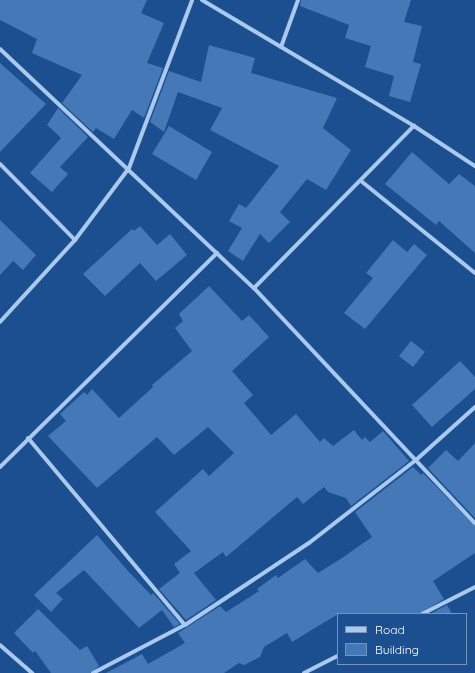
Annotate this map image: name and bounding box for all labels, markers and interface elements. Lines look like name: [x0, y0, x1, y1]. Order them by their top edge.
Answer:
legend: [337, 613, 467, 665]
text: Road: [375, 622, 405, 637]
text: Building: [375, 642, 419, 657]

